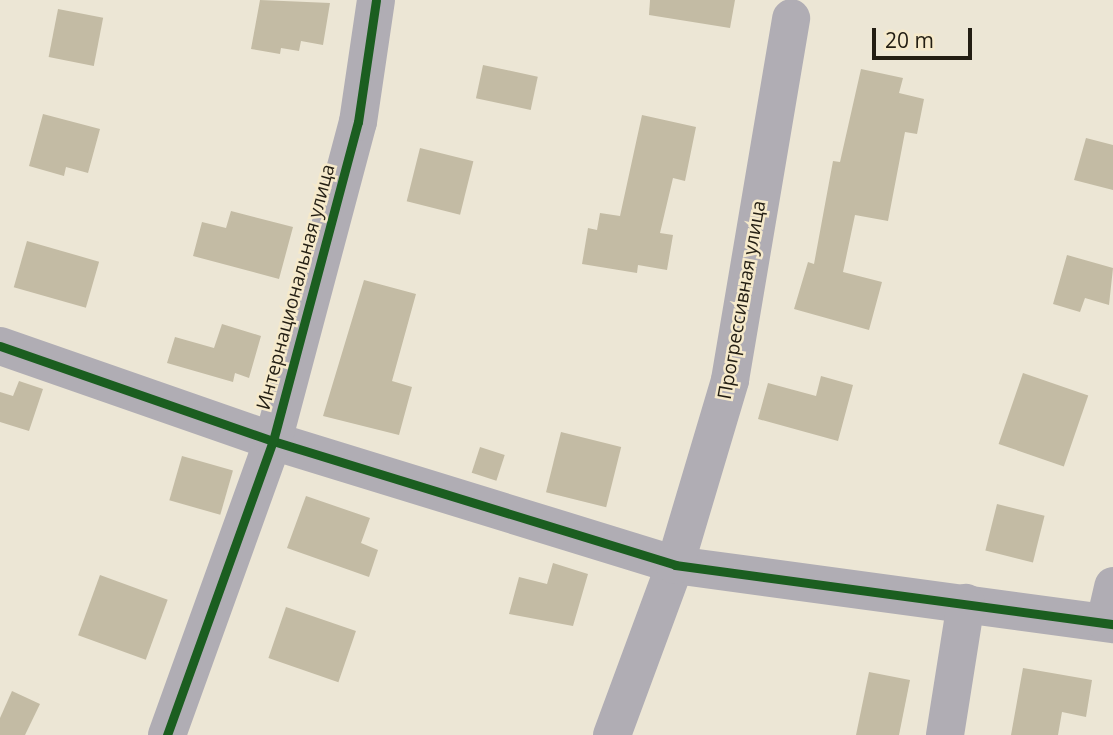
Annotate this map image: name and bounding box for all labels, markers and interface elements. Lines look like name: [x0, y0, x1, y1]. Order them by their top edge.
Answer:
scale bar: [875, 14, 975, 58]
text: 20 m: [885, 26, 934, 54]
street label: Интернациональная улица: [252, 162, 340, 412]
street label: Прогрессивная улица: [713, 199, 771, 401]

